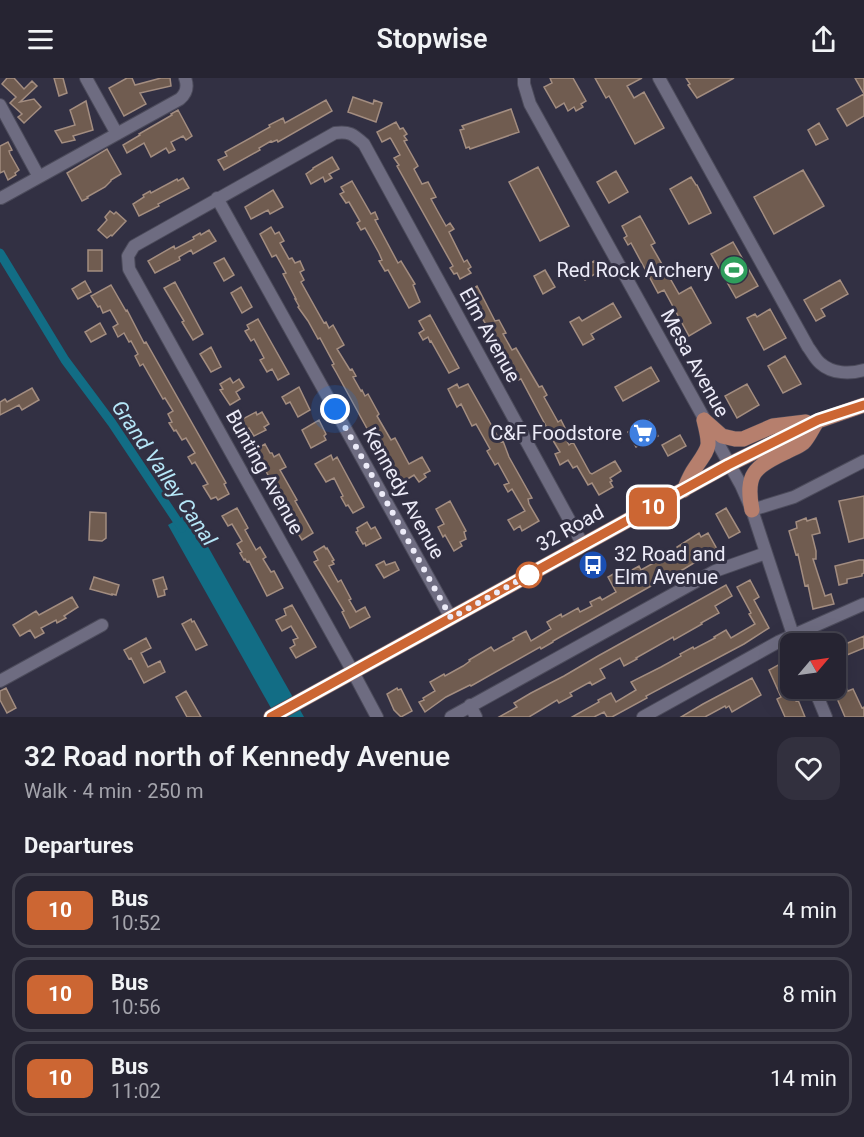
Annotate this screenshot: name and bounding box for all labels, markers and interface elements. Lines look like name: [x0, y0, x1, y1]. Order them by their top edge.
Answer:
icon: menu: [24, 23, 57, 56]
text: Stopwise: [376, 23, 488, 55]
icon: share: [807, 23, 840, 56]
sports icon: Red Rock Archery: [718, 254, 750, 286]
place label: Red Rock Archery: [556, 258, 714, 282]
street label: Elm Avenue: [454, 284, 526, 386]
street label: Mesa Avenue: [656, 305, 734, 421]
your location: [320, 394, 350, 424]
water label: Grand Valley Canal: [107, 396, 222, 551]
street label: Bunting Avenue: [221, 406, 309, 538]
supermarket icon: C&F Foodstore: [627, 417, 659, 449]
place label: C&F Foodstore: [490, 421, 622, 445]
street label: Kennedy Avenue: [358, 423, 450, 563]
line badge: 10: [626, 488, 680, 526]
text: 10: [641, 495, 665, 519]
street label: 32 Road: [532, 500, 608, 556]
place label: 32 Road and Elm Avenue: [614, 542, 726, 589]
bus stop icon: 32 Road and Elm Avenue: [577, 549, 609, 581]
unlabelled marker: [516, 562, 542, 588]
north arrow: [780, 633, 846, 699]
map controls: [780, 633, 846, 699]
button: heart: [777, 737, 840, 800]
text: 32 Road north of Kennedy Avenue: [24, 740, 450, 773]
text: Walk · 4 min · 250 m: [24, 779, 203, 803]
text: Departures: [24, 833, 134, 858]
text: Bus: [111, 886, 149, 911]
text: 10: [48, 898, 72, 922]
text: 4 min: [782, 898, 837, 923]
text: 10:52: [111, 911, 161, 935]
text: Bus: [111, 970, 149, 995]
text: 10: [48, 982, 72, 1006]
text: 8 min: [782, 982, 837, 1007]
text: 10:56: [111, 995, 161, 1019]
text: Bus: [111, 1054, 149, 1079]
text: 10: [48, 1066, 72, 1090]
text: 14 min: [770, 1066, 837, 1091]
text: 11:02: [111, 1079, 161, 1103]

